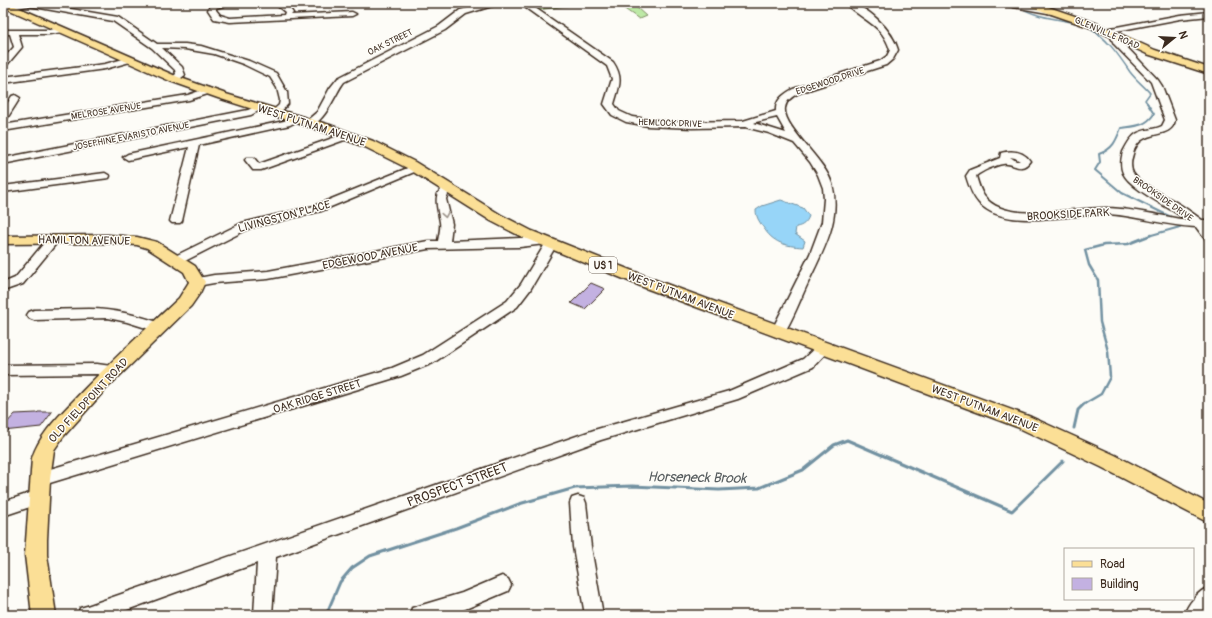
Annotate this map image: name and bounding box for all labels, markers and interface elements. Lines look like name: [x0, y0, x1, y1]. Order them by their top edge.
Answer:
street label: GLENVILLE ROAD: [1073, 15, 1141, 52]
north arrow: [1154, 18, 1194, 58]
street label: OAK STREET: [366, 27, 415, 58]
text: N: [1176, 30, 1191, 41]
street label: EDGEWOOD DRIVE: [795, 65, 866, 98]
street label: MELROSE AVENUE: [70, 100, 142, 122]
street label: WEST PUTNAM AVENUE: [256, 102, 368, 149]
street label: HEMLOCK DRIVE: [638, 117, 702, 130]
street label: JOSEPHINE EVARISTO AVENUE: [72, 120, 191, 153]
street label: BROOKSIDE DRIVE: [1131, 175, 1195, 224]
street label: LIVINGSTON PLACE: [237, 198, 332, 235]
street label: BROOKSIDE PARK: [1026, 206, 1110, 223]
one-way arrow: [440, 211, 448, 218]
street label: HAMILTON AVENUE: [38, 233, 130, 248]
street label: EDGEWOOD AVENUE: [321, 241, 419, 272]
road number: US 1: [589, 257, 617, 273]
street label: WEST PUTNAM AVENUE: [626, 269, 736, 322]
street label: OLD FIELDPOINT ROAD: [46, 355, 131, 445]
street label: OAK RIDGE STREET: [272, 377, 363, 416]
street label: WEST PUTNAM AVENUE: [930, 382, 1040, 435]
street label: PROSPECT STREET: [405, 459, 510, 511]
water label: Horseneck Brook: [648, 468, 748, 487]
legend: [1064, 548, 1194, 600]
text: Road: [1100, 557, 1125, 572]
text: Building: [1100, 577, 1139, 592]

